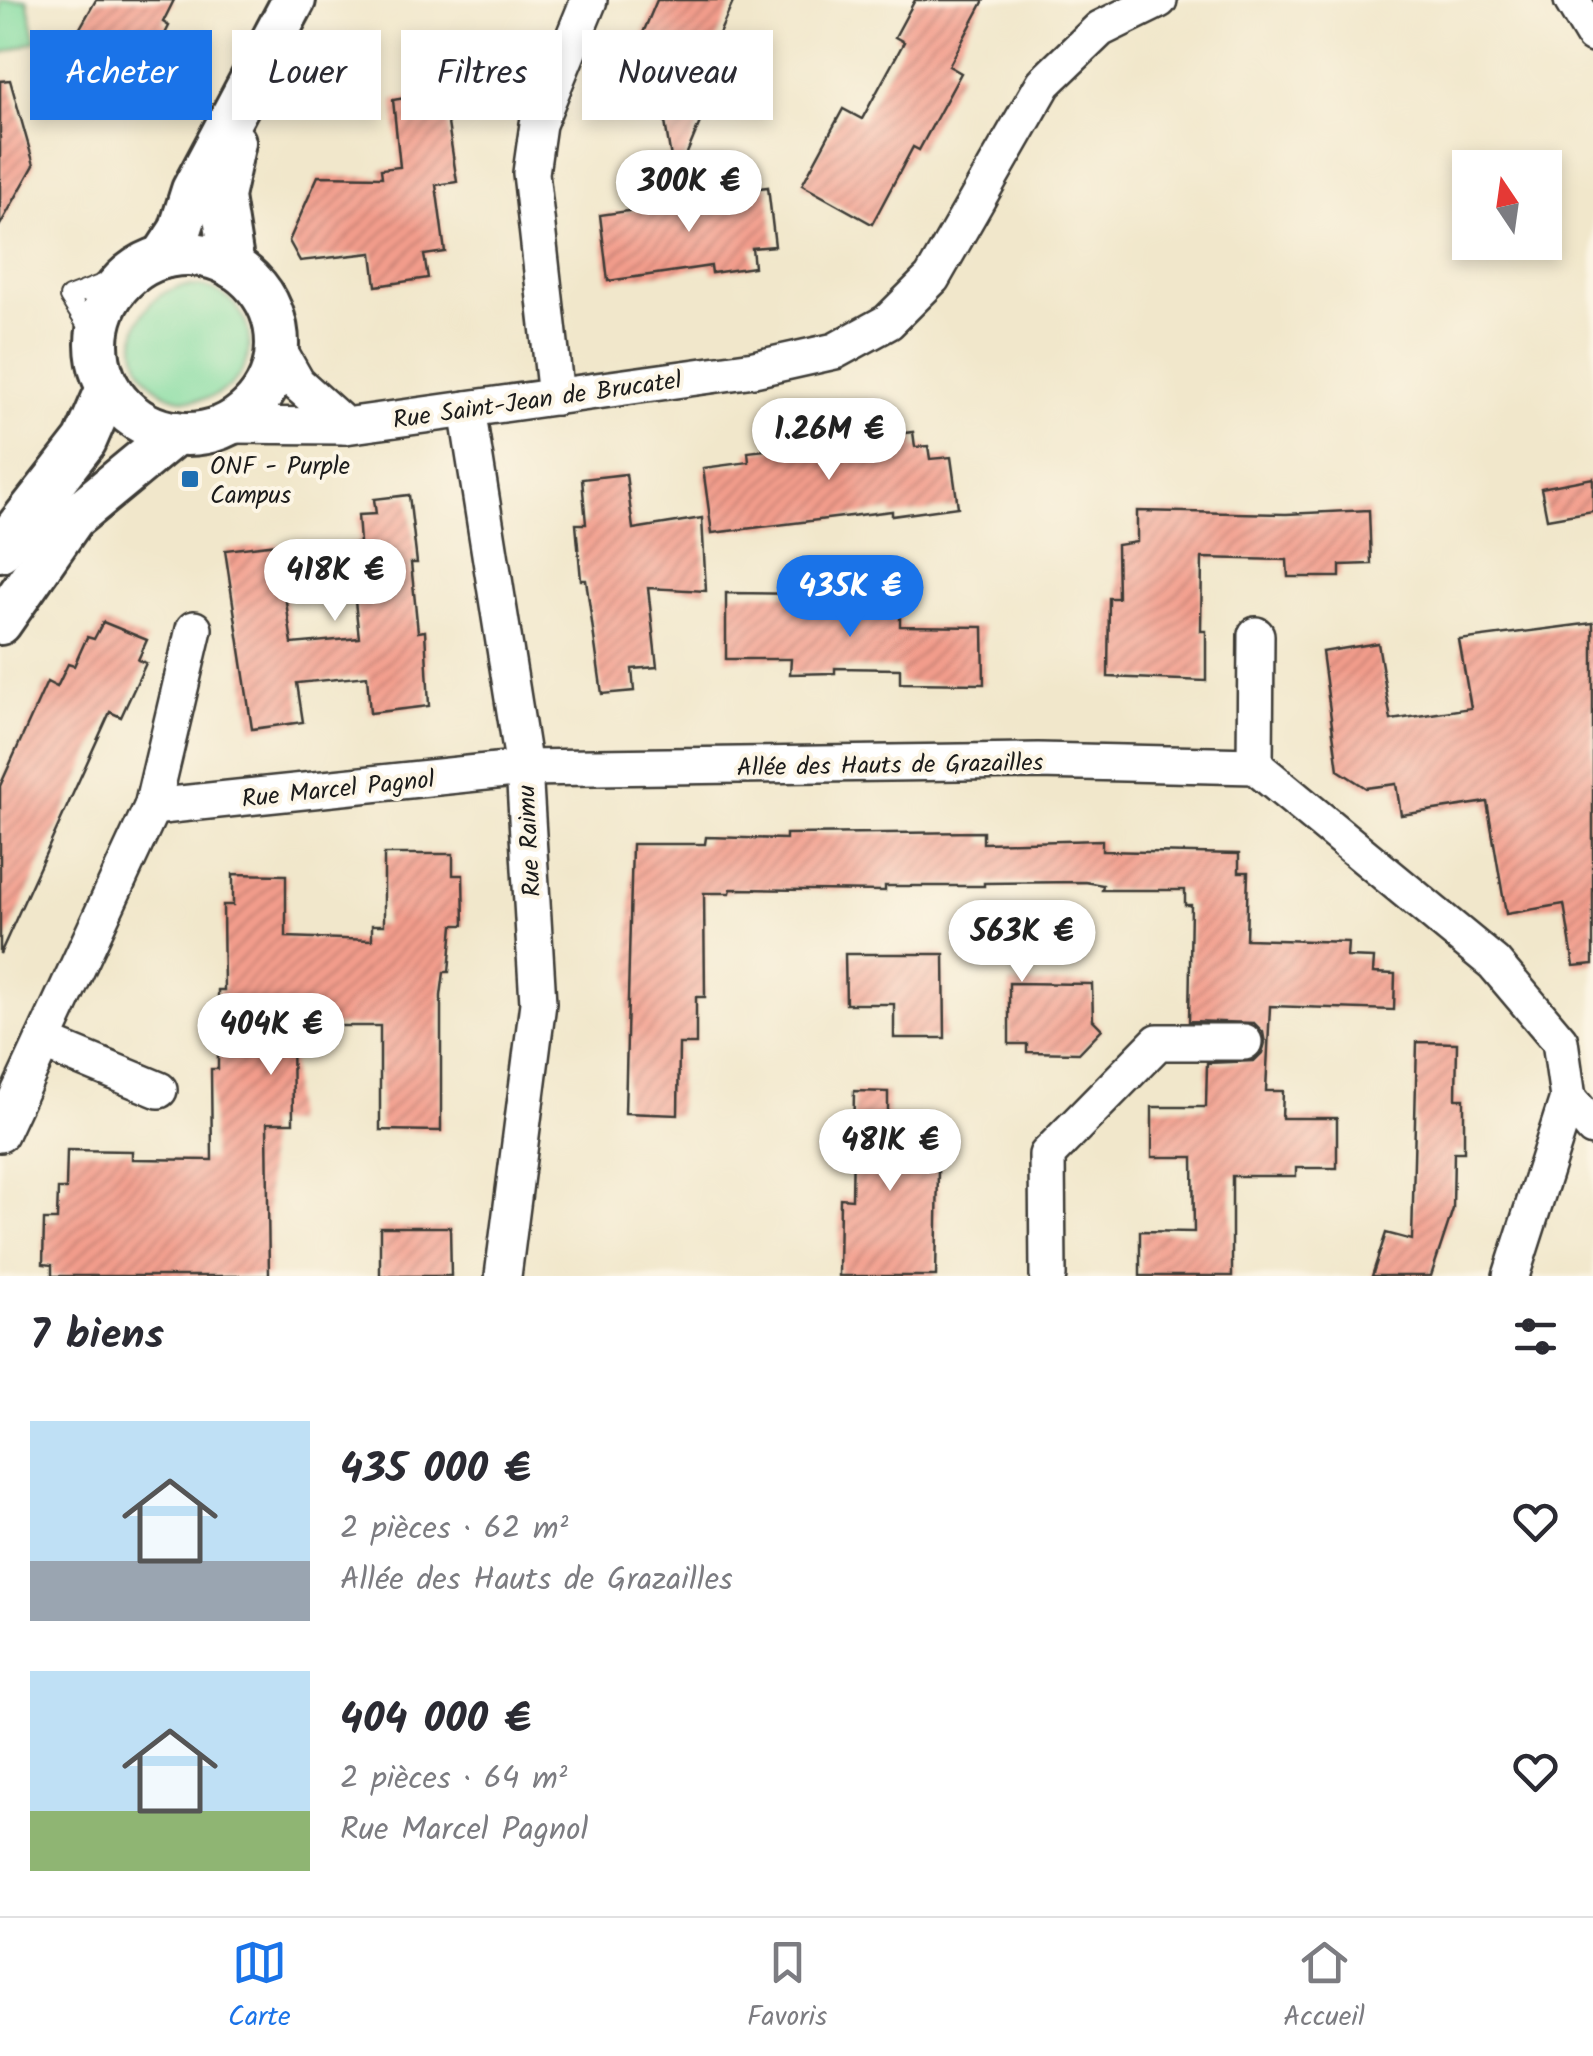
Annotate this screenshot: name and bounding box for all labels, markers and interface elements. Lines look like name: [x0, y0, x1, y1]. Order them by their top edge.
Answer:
chip: Acheter: [30, 30, 212, 120]
chip: Louer: [232, 30, 381, 120]
chip: Filtres: [401, 30, 562, 120]
chip: Nouveau: [582, 30, 773, 120]
pin: 300K €: [608, 150, 770, 235]
north arrow: [1452, 150, 1562, 260]
map controls: [1452, 150, 1562, 260]
text: 300K €: [638, 157, 740, 208]
street label: Rue Saint-Jean de Brucatel: [390, 361, 684, 441]
pin: 1.26M €: [737, 398, 921, 483]
text: 1.26M €: [774, 405, 884, 456]
place label: ONF - Purple Campus: [210, 447, 350, 516]
marker: ONF - Purple Campus: [179, 468, 201, 490]
pin: 418K €: [254, 539, 416, 624]
text: 418K €: [286, 546, 384, 597]
pin: 435K €: [769, 555, 931, 640]
text: 435K €: [798, 562, 902, 613]
street label: Allée des Hauts de Grazailles: [736, 743, 1044, 789]
street label: Rue Marcel Pagnol: [240, 760, 437, 820]
street label: Rue Raimu: [507, 784, 553, 898]
pin: 563K €: [941, 900, 1103, 985]
text: 563K €: [971, 907, 1073, 958]
pin: 404K €: [190, 993, 352, 1078]
text: 404K €: [219, 1000, 323, 1051]
pin: 481K €: [809, 1109, 971, 1194]
text: 481K €: [841, 1116, 939, 1167]
text: 7 biens: [30, 1303, 164, 1370]
icon: filters: [1508, 1309, 1563, 1364]
text: 435 000 €: [340, 1437, 531, 1504]
icon: home: [110, 1461, 230, 1581]
icon: heart: [1508, 1494, 1563, 1549]
text: 2 pièces · 62 m²: [340, 1504, 568, 1555]
text: Allée des Hauts de Grazailles: [340, 1555, 733, 1606]
text: 404 000 €: [340, 1687, 531, 1754]
icon: home: [110, 1711, 230, 1831]
icon: heart: [1508, 1744, 1563, 1799]
text: 2 pièces · 64 m²: [340, 1754, 567, 1805]
text: Rue Marcel Pagnol: [340, 1805, 588, 1856]
tab: Carte: [228, 1935, 291, 2040]
tab: Favoris: [747, 1935, 827, 2040]
tab: Accueil: [1283, 1935, 1365, 2040]

